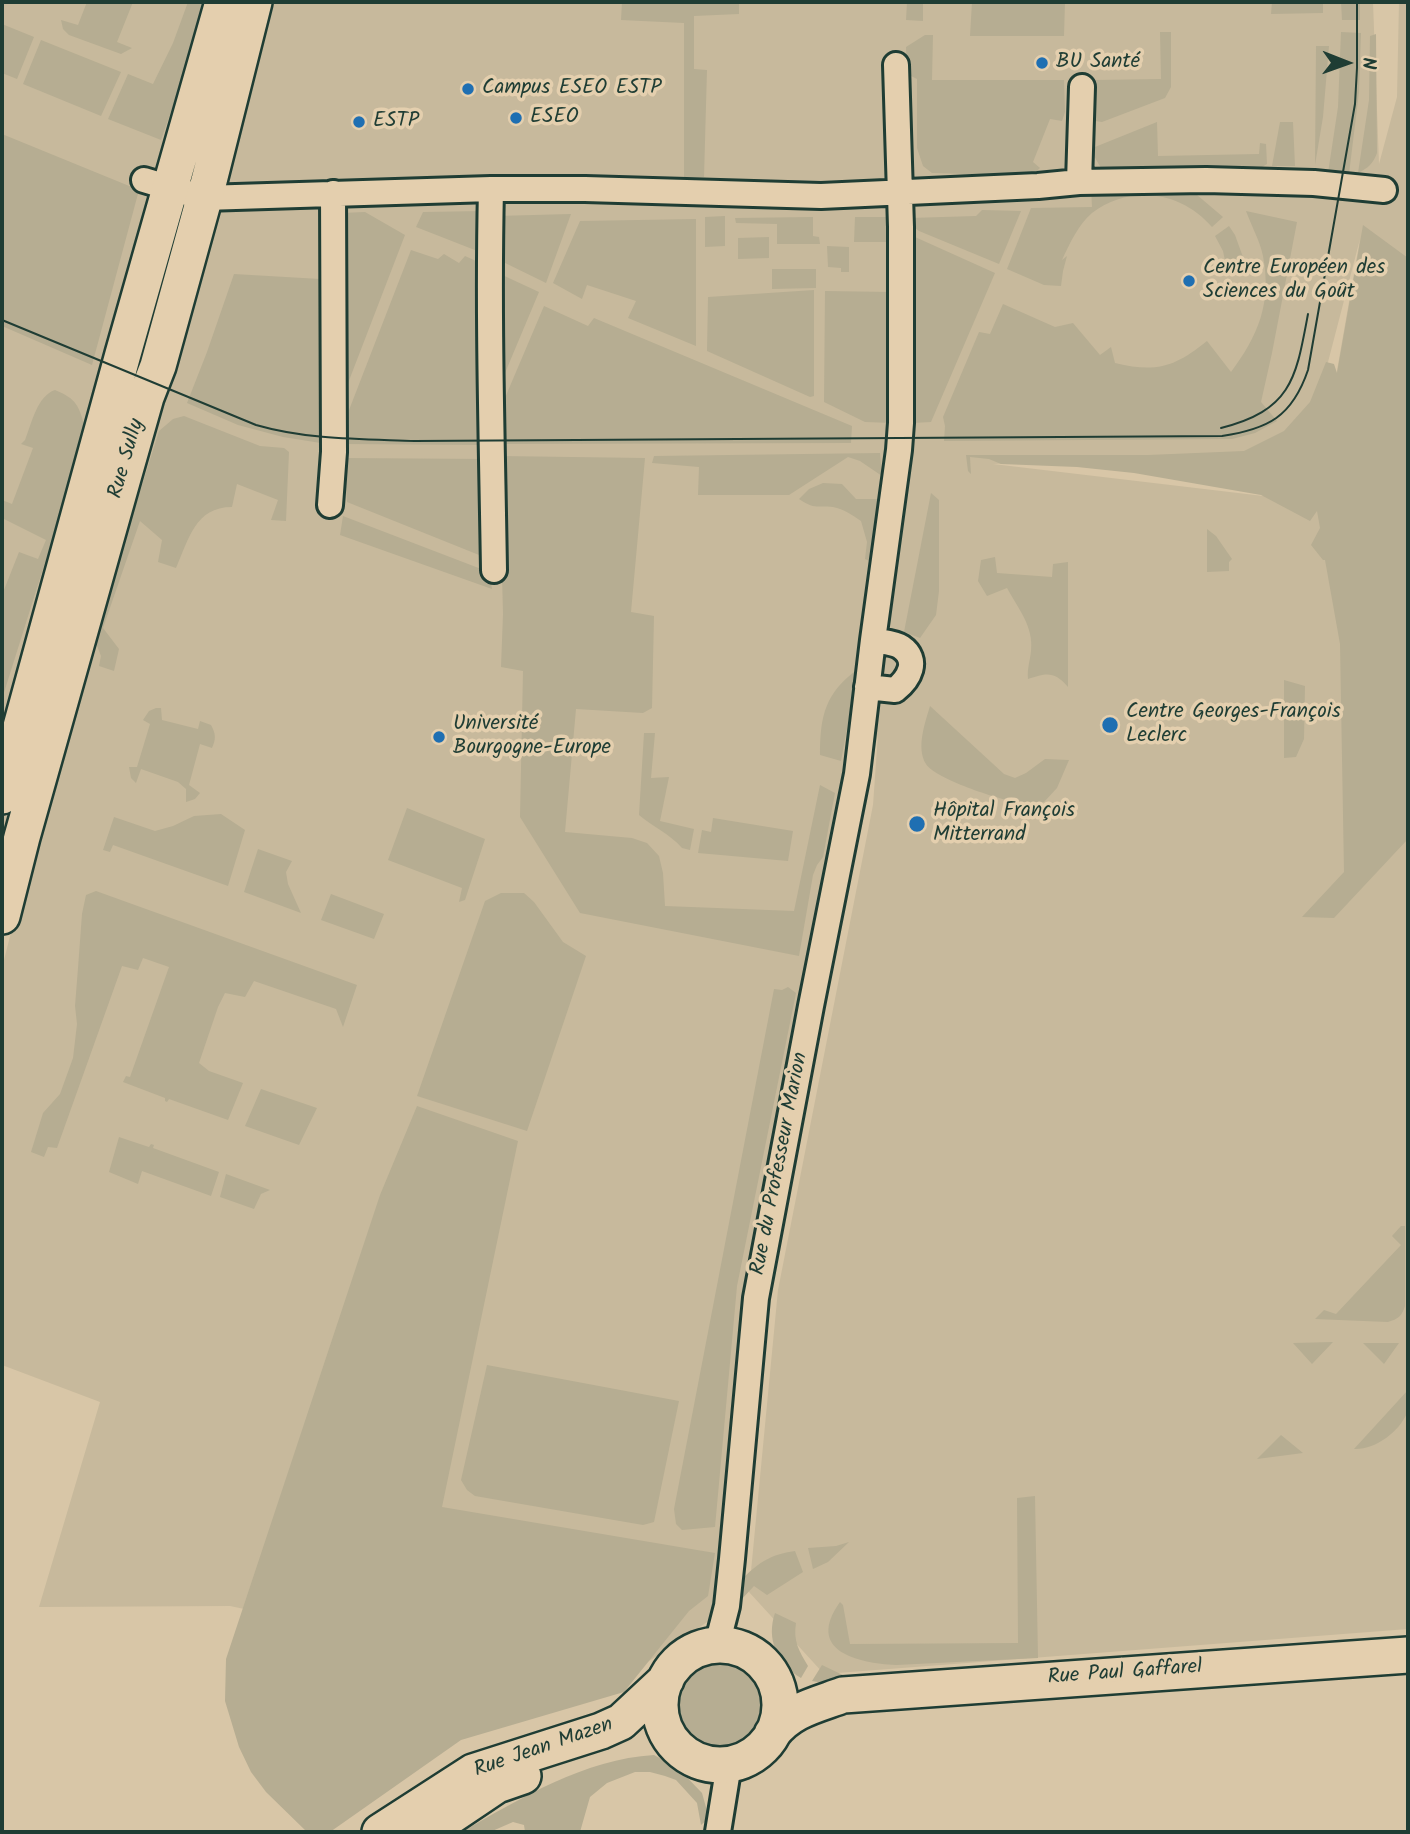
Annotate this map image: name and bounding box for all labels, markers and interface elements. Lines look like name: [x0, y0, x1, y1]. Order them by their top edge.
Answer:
north arrow: [1312, 28, 1382, 98]
place label: BU Santé: [1056, 50, 1140, 76]
marker: BU Santé: [1034, 55, 1050, 71]
text: N: [1353, 57, 1383, 70]
place label: Campus ESEO ESTP: [482, 76, 662, 102]
marker: Campus ESEO ESTP: [460, 81, 476, 97]
place label: ESEO: [530, 105, 579, 131]
place label: ESTP: [373, 109, 419, 135]
marker: ESEO: [508, 110, 524, 126]
marker: ESTP: [351, 114, 367, 130]
place label: Centre Européen des Sciences du Goût: [1203, 256, 1385, 306]
marker: Centre Européen des Sciences du Goût: [1181, 273, 1197, 289]
street label: Rue Sully: [105, 416, 151, 502]
place label: Centre Georges-François Leclerc: [1126, 700, 1341, 750]
place label: Université Bourgogne-Europe: [453, 712, 611, 762]
marker: Centre Georges-François Leclerc: [1100, 715, 1120, 735]
marker: Université Bourgogne-Europe: [431, 729, 447, 745]
place label: Hôpital François Mitterrand: [933, 799, 1075, 849]
marker: Hôpital François Mitterrand: [907, 814, 927, 834]
street label: Rue du Professeur Marion: [747, 1051, 815, 1277]
street label: Rue Paul Gaffarel: [1047, 1656, 1203, 1692]
street label: Rue Jean Mazen: [471, 1713, 617, 1785]

